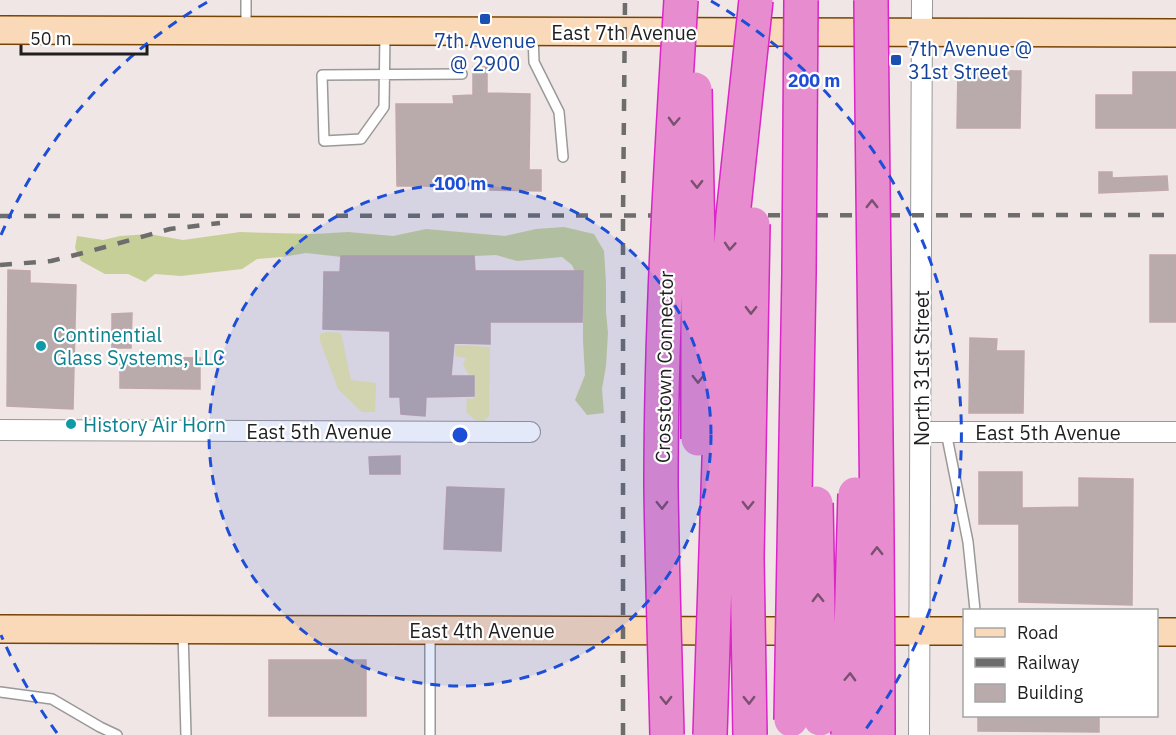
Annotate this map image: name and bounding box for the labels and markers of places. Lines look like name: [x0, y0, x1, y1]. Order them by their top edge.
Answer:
marker: 7th Avenue @ 2900: [478, 12, 492, 26]
place label: 7th Avenue @ 2900: [434, 27, 536, 77]
place label: 7th Avenue @ 31st Street: [908, 35, 1032, 85]
marker: 7th Avenue @ 31st Street: [889, 53, 903, 67]
place label: Continential Glass Systems, LLC: [53, 321, 225, 371]
marker: Continential Glass Systems, LLC: [34, 339, 48, 353]
place label: History Air Horn: [83, 411, 226, 438]
marker: History Air Horn: [64, 417, 78, 431]
centre of rings: [450, 425, 470, 445]

